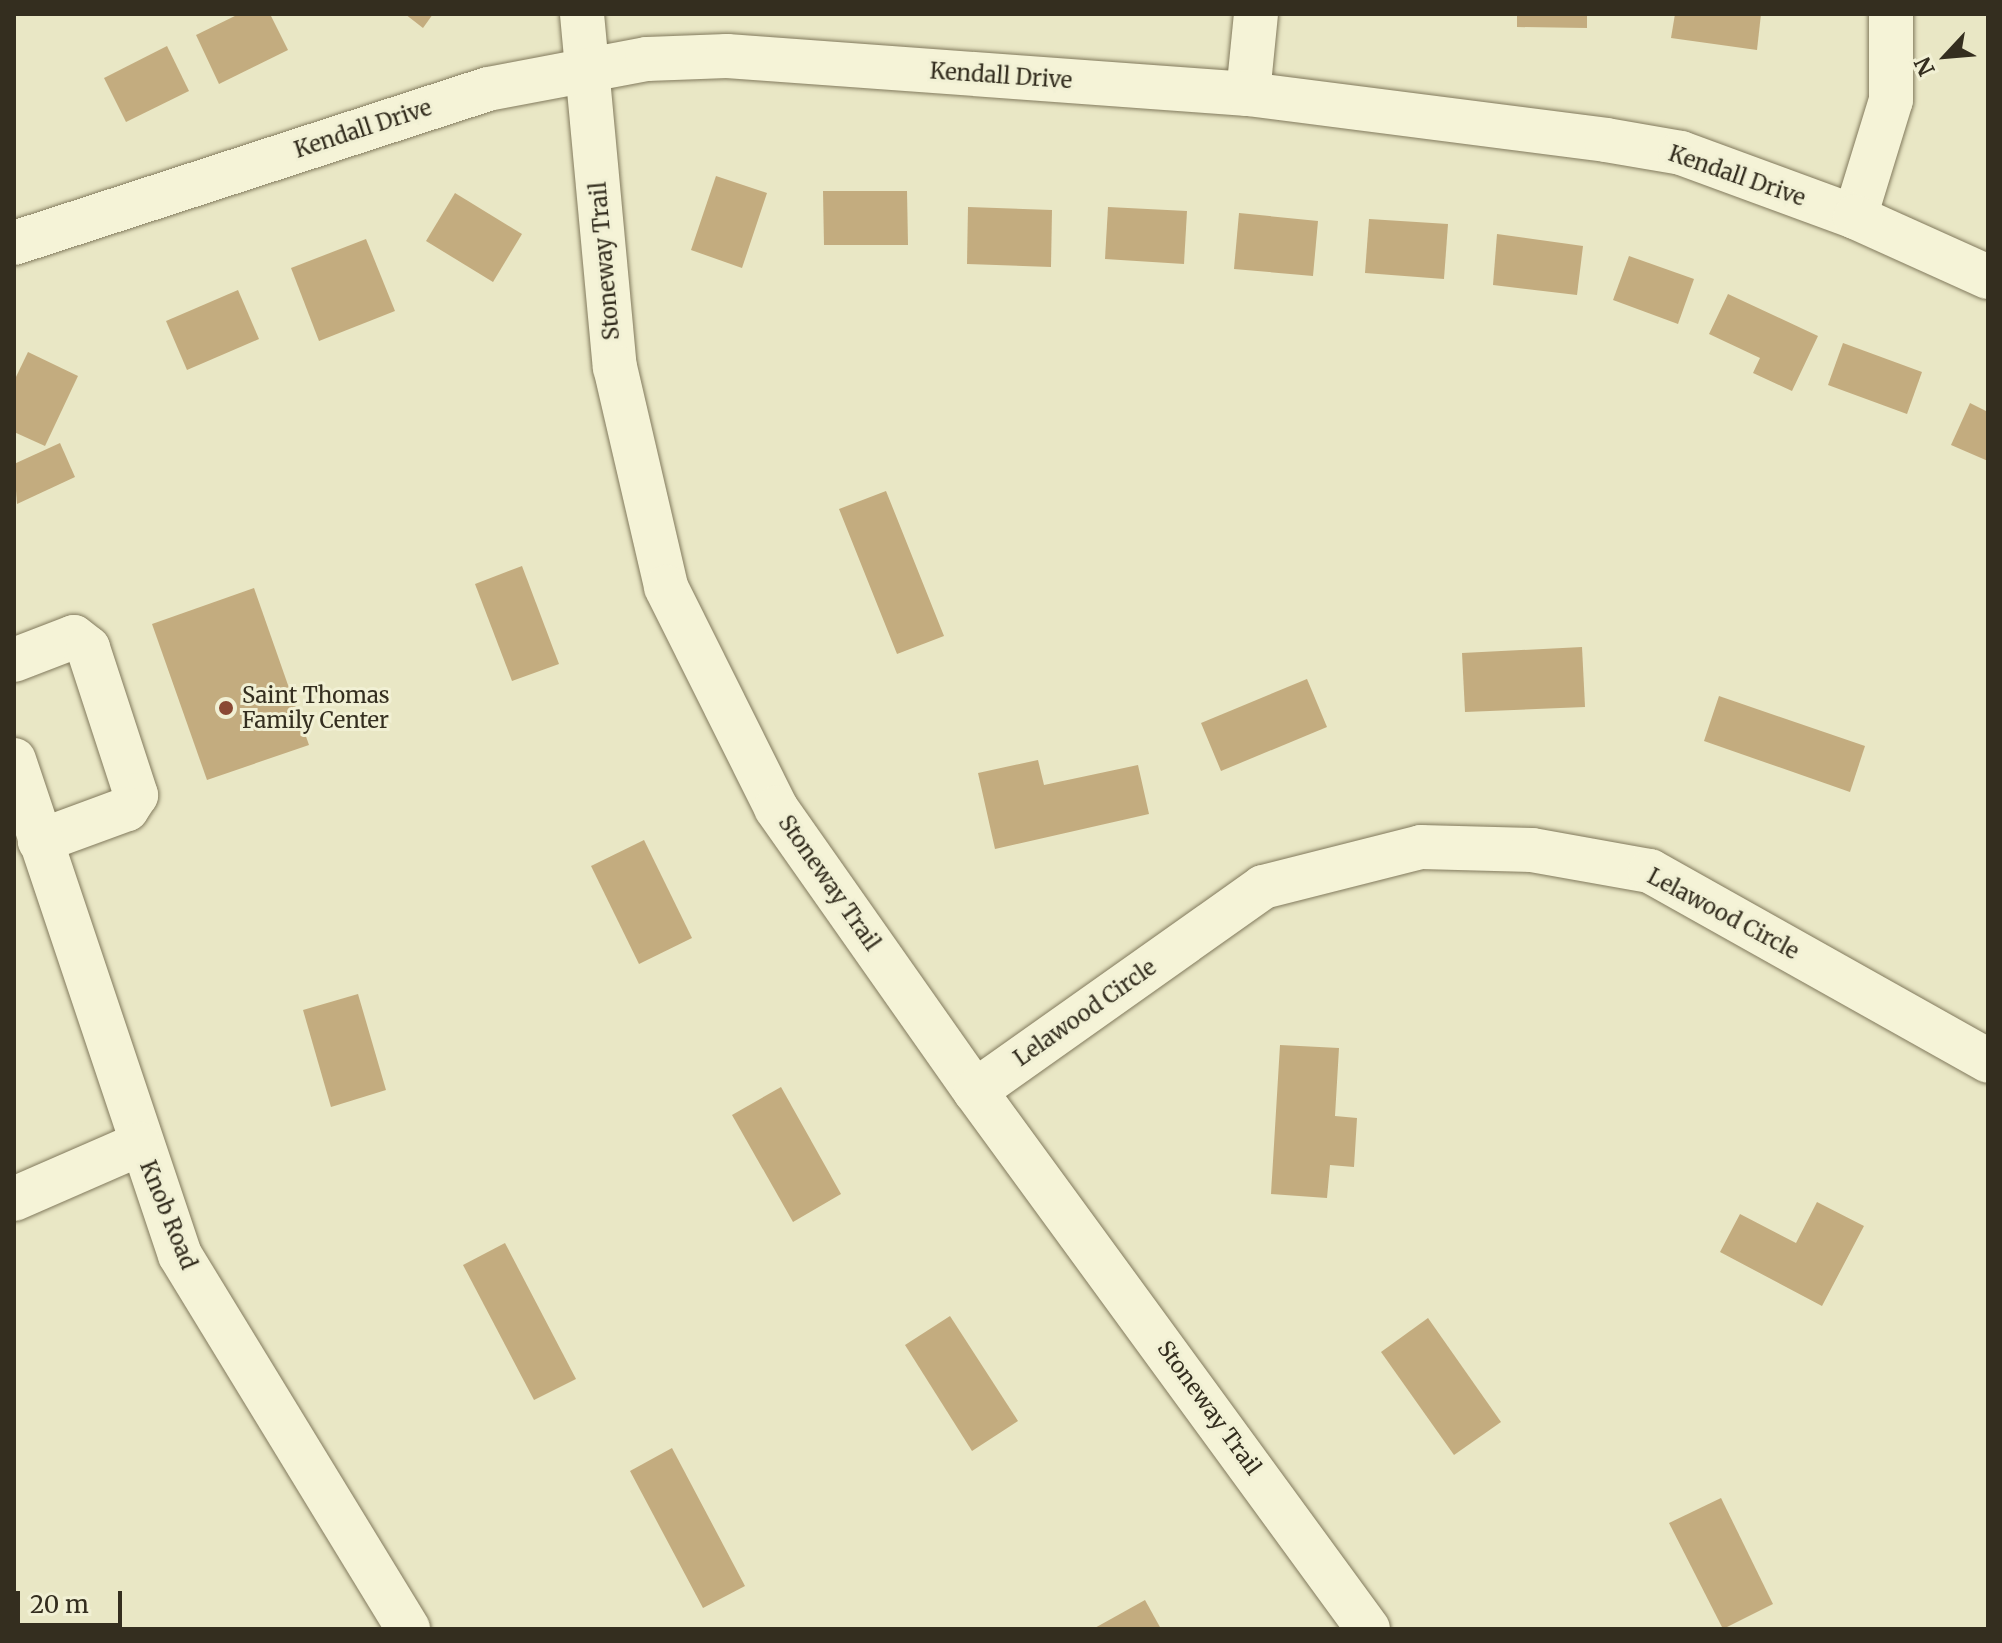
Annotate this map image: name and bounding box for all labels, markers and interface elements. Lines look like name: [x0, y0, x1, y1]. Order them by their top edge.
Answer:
north arrow: [1906, 16, 1986, 96]
text: N: [1908, 53, 1941, 80]
street label: Kendall Drive: [929, 58, 1073, 94]
street label: Kendall Drive: [291, 94, 435, 164]
street label: Kendall Drive: [1665, 140, 1809, 212]
street label: Stoneway Trail: [585, 181, 625, 341]
place label: Saint Thomas Family Center: [242, 682, 390, 734]
marker: Saint Thomas Family Center: [217, 699, 235, 717]
street label: Stoneway Trail: [773, 810, 885, 956]
street label: Lelawood Circle: [1643, 863, 1803, 965]
street label: Lelawood Circle: [1009, 954, 1161, 1072]
street label: Knob Road: [134, 1157, 202, 1273]
street label: Stoneway Trail: [1152, 1336, 1266, 1480]
scale bar: [20, 1575, 126, 1625]
text: 20 m: [30, 1589, 89, 1620]

